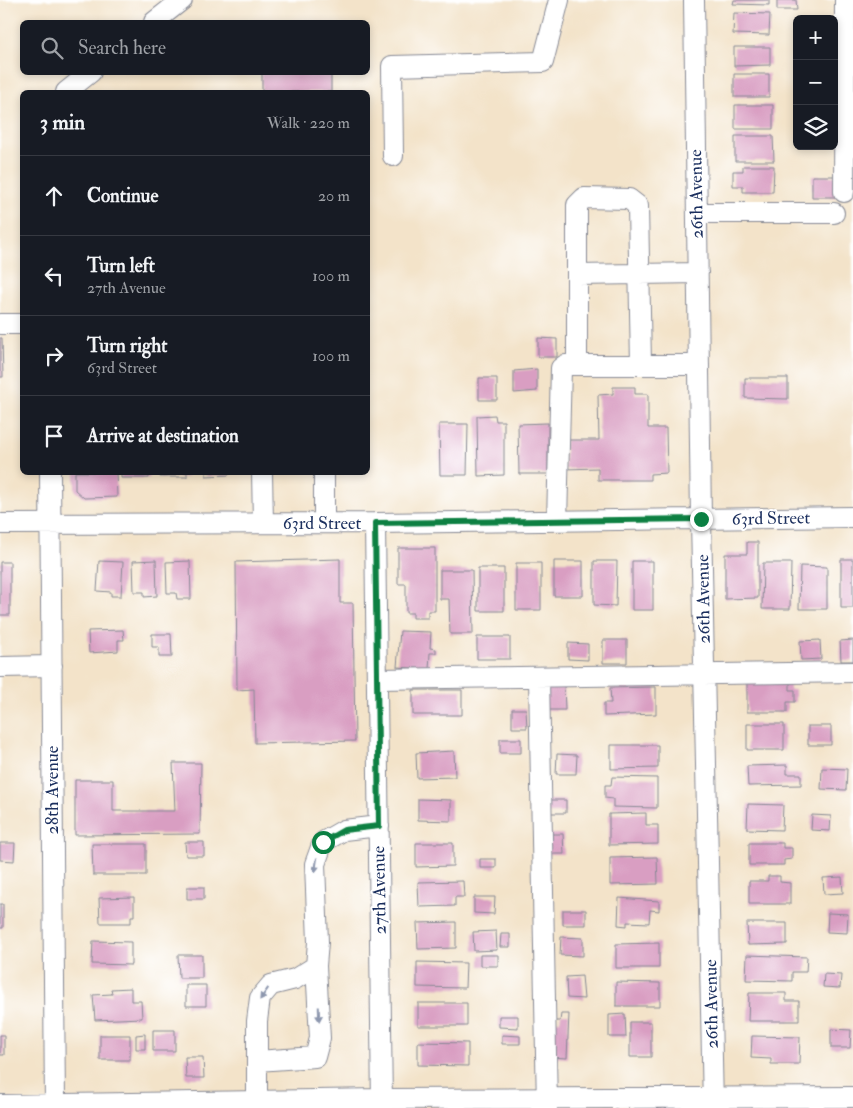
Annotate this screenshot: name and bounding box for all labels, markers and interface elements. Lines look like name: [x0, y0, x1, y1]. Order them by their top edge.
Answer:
map controls: [793, 15, 838, 150]
button: +: [793, 15, 838, 60]
search box: [20, 20, 370, 75]
icon: search: [38, 34, 66, 62]
text: Search here: [78, 36, 166, 60]
button: −: [793, 60, 838, 105]
button: layers: [793, 105, 838, 150]
text: 3 min: [40, 109, 85, 136]
text: Walk · 220 m: [267, 113, 350, 133]
street label: 26th Avenue: [684, 149, 709, 239]
icon: ahead: [40, 182, 68, 210]
text: Continue: [87, 184, 158, 208]
text: 20 m: [318, 186, 350, 206]
text: Turn left: [87, 254, 155, 278]
icon: left: [40, 262, 68, 290]
text: 100 m: [312, 266, 350, 286]
text: 27th Avenue: [87, 278, 166, 298]
text: Turn right: [87, 334, 167, 358]
icon: right: [40, 342, 68, 370]
text: 100 m: [312, 346, 350, 366]
text: 63rd Street: [87, 358, 157, 378]
icon: arrive: [40, 422, 68, 450]
text: Arrive at destination: [87, 424, 239, 448]
street label: 63rd Street: [732, 506, 811, 531]
route end: [690, 508, 713, 531]
street label: 63rd Street: [283, 512, 361, 535]
street label: 26th Avenue: [691, 554, 716, 644]
street label: 28th Avenue: [41, 745, 64, 834]
route start: [312, 831, 335, 854]
street label: 27th Avenue: [367, 845, 392, 934]
one-way arrow: [312, 858, 320, 874]
street label: 26th Avenue: [699, 959, 724, 1049]
one-way arrow: [259, 987, 269, 1001]
one-way arrow: [316, 1007, 324, 1023]

